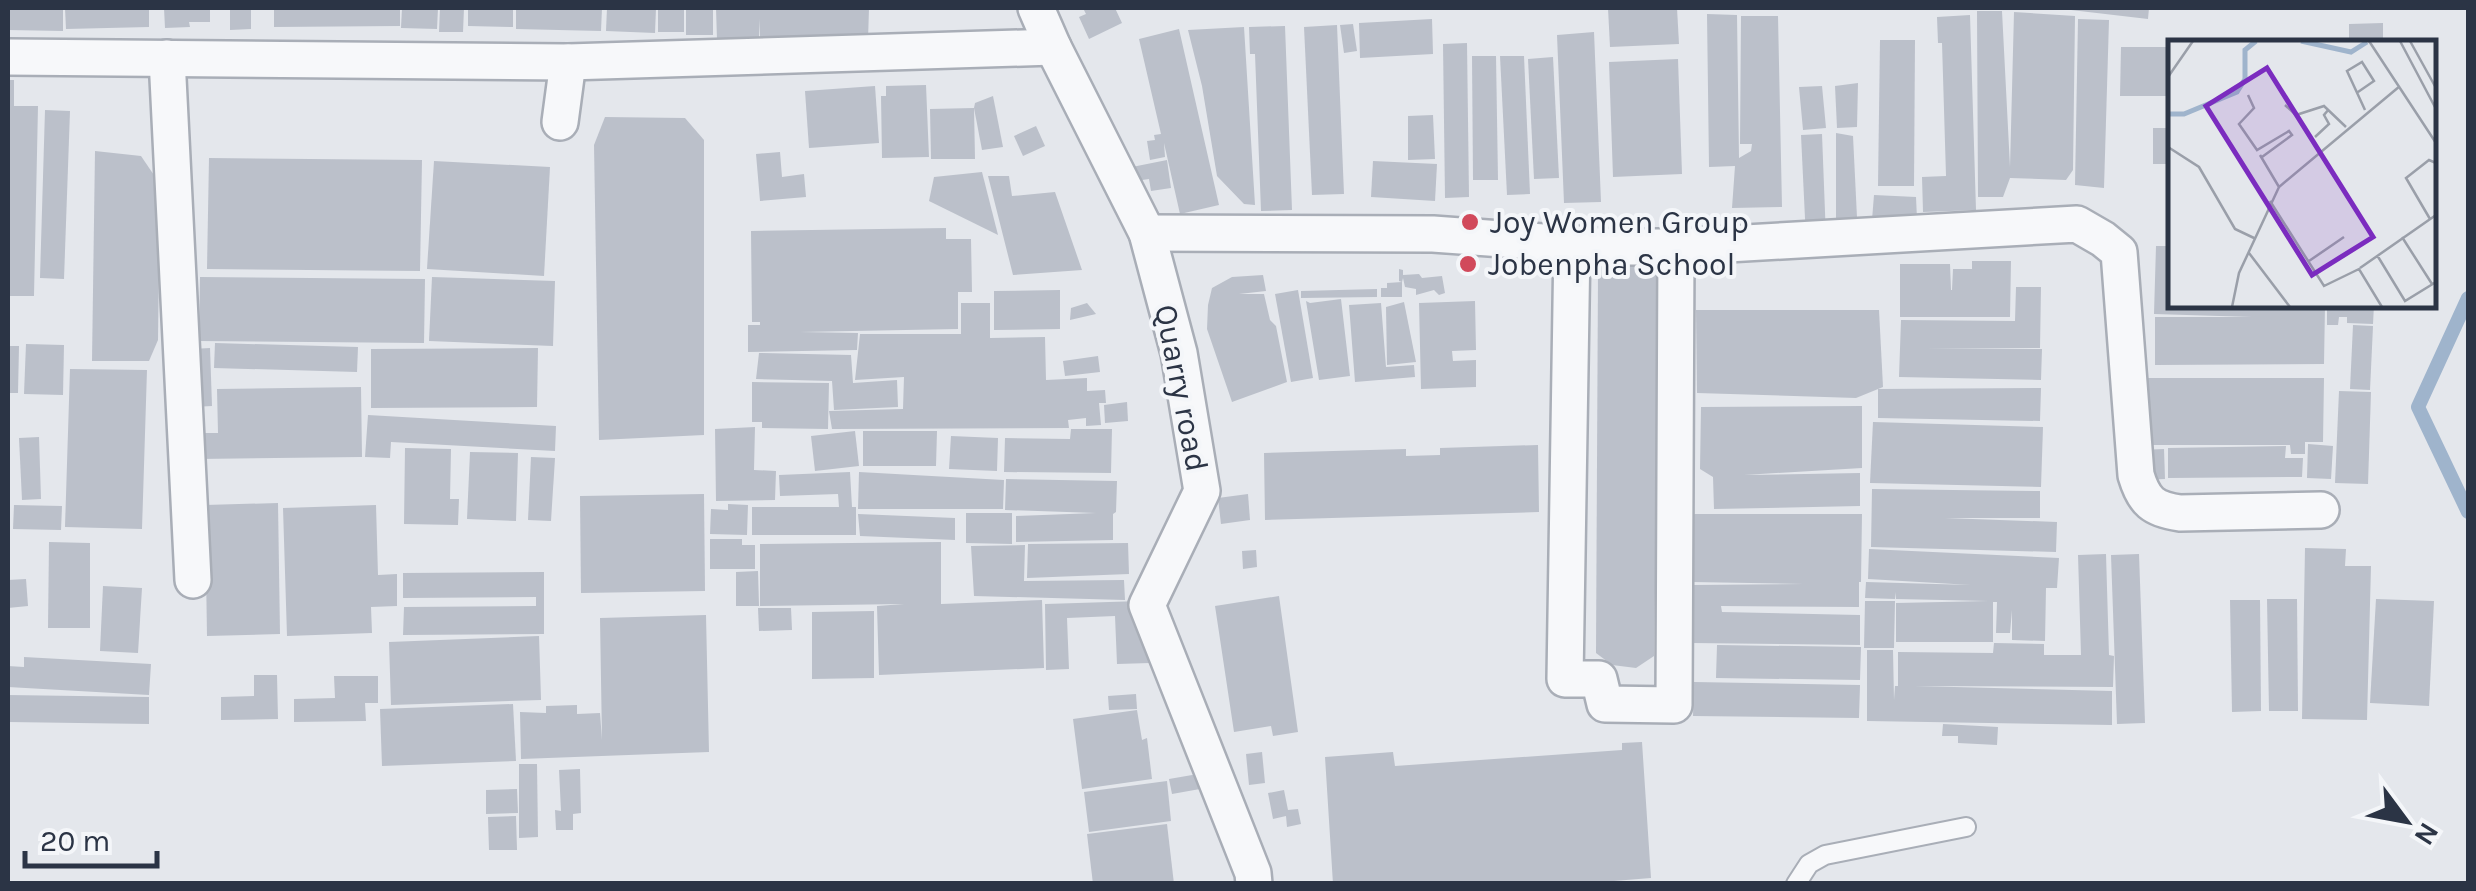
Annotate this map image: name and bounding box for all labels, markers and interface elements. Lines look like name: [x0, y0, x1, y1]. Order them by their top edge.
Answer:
inset map: [2168, 40, 2436, 308]
place label: Joy Women Group: [1490, 204, 1749, 241]
marker: Joy Women Group: [1459, 211, 1481, 233]
place label: Jobenpha School: [1488, 246, 1735, 283]
marker: Jobenpha School: [1457, 253, 1479, 275]
street label: Quarry road: [1147, 302, 1216, 475]
north arrow: [2356, 771, 2456, 871]
scale bar: [25, 806, 158, 868]
text: N: [2407, 817, 2446, 851]
text: 20 m: [40, 823, 110, 859]

